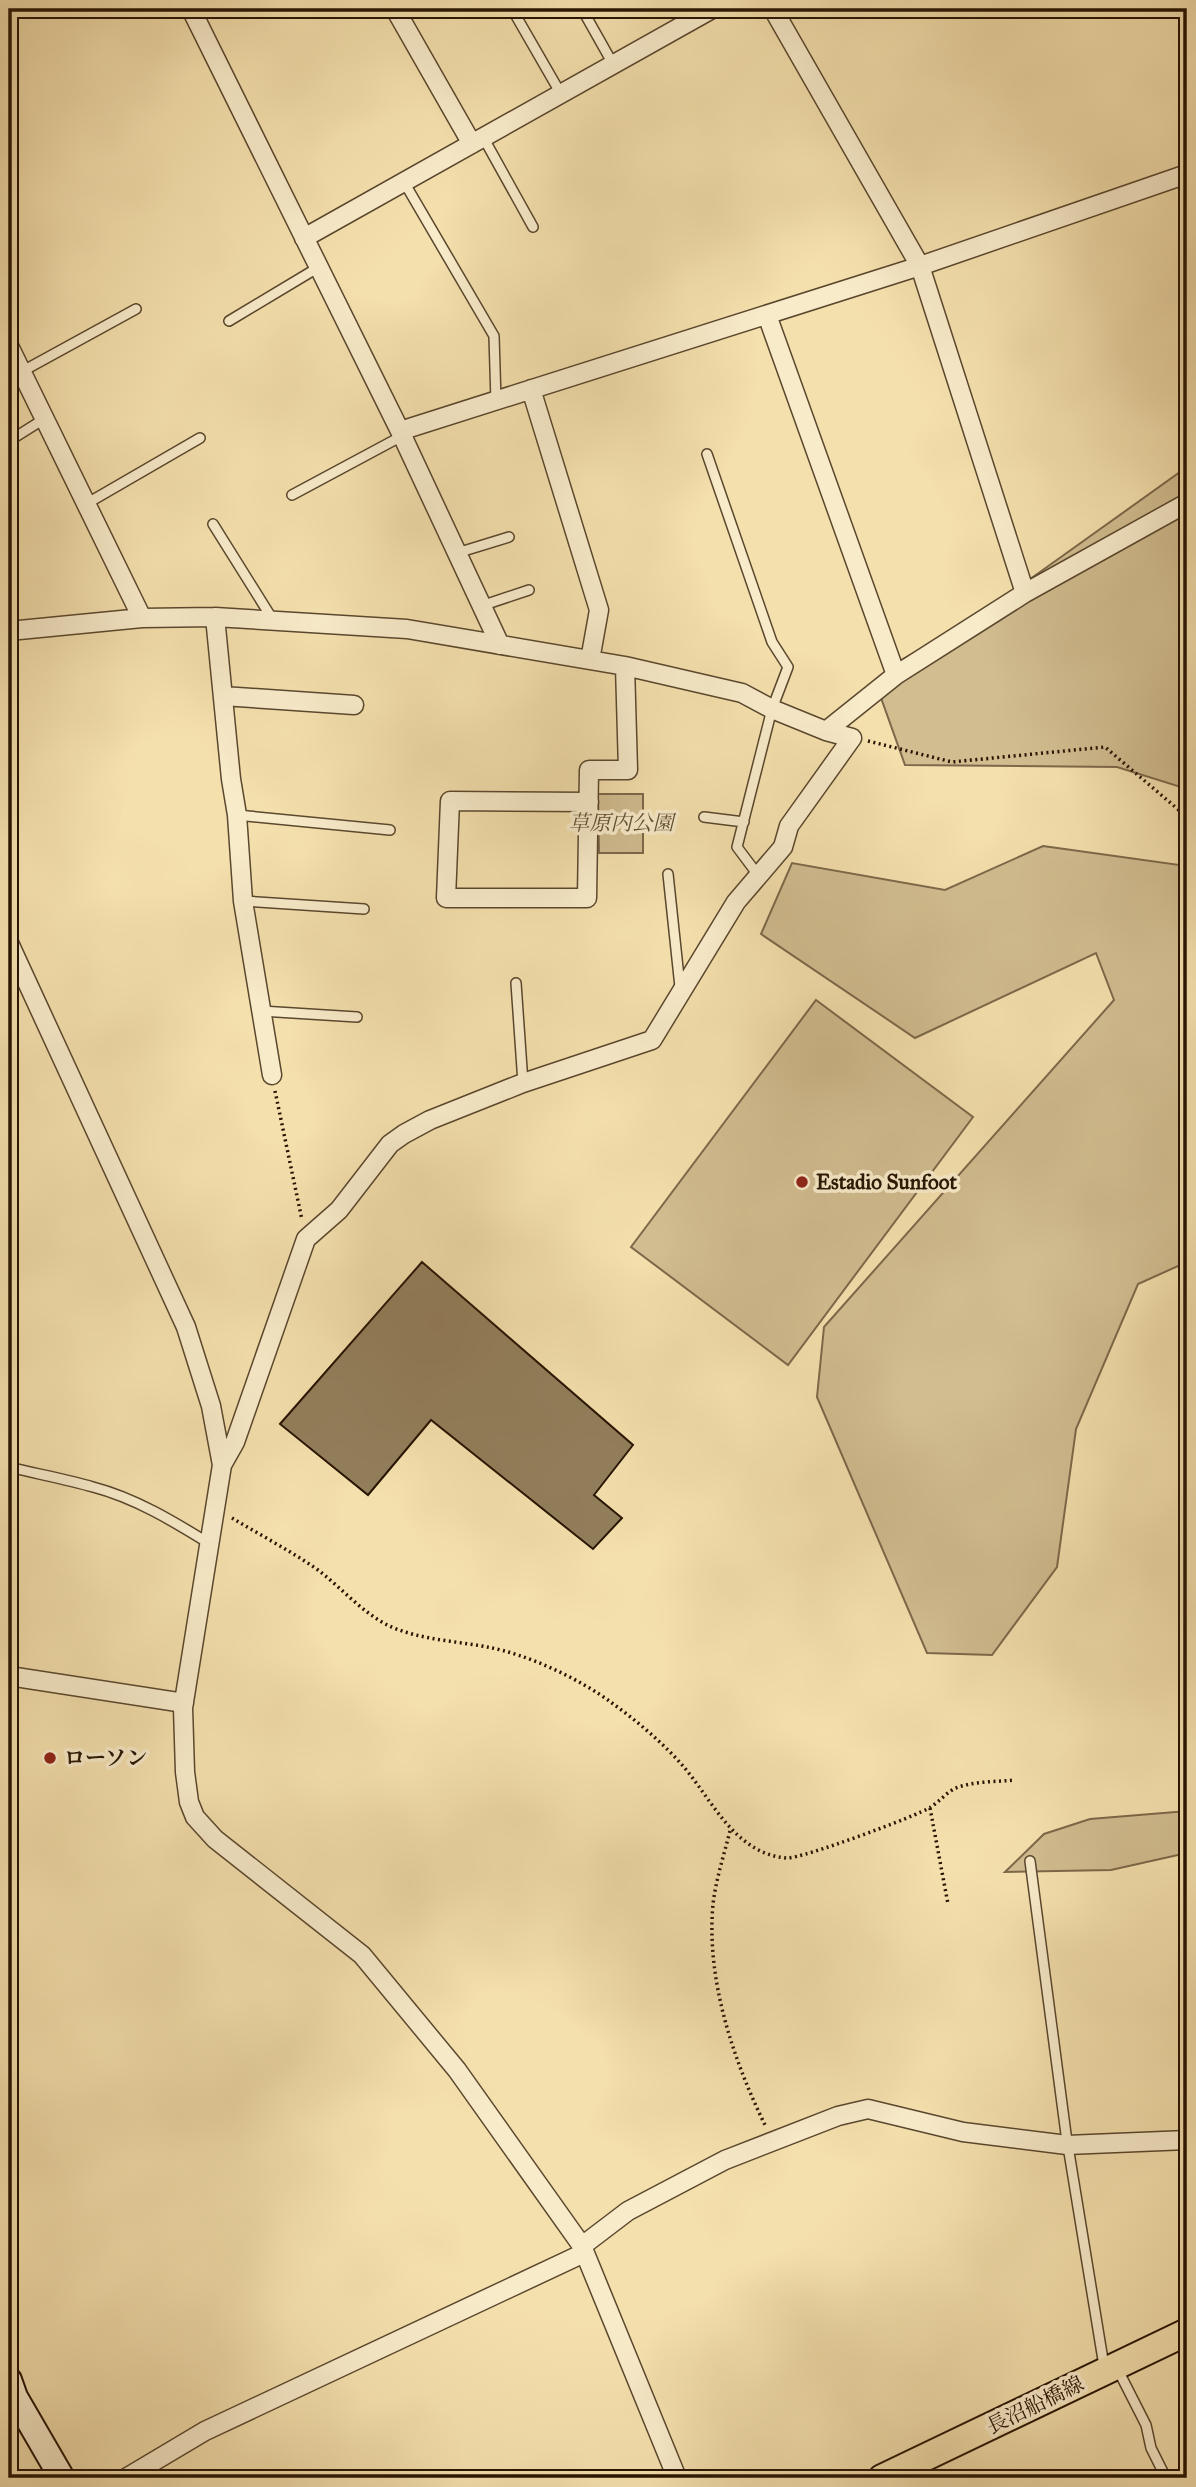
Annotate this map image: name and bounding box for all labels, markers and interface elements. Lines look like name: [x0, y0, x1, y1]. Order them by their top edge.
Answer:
park label: 草原内公園: [569, 810, 676, 836]
place label: Estadio Sunfoot: [816, 1169, 958, 1195]
marker: Estadio Sunfoot: [794, 1174, 810, 1190]
place label: ローソン: [64, 1745, 147, 1771]
marker: ローソン: [42, 1750, 58, 1766]
street label: 長沼船橋線: [982, 2370, 1088, 2440]

